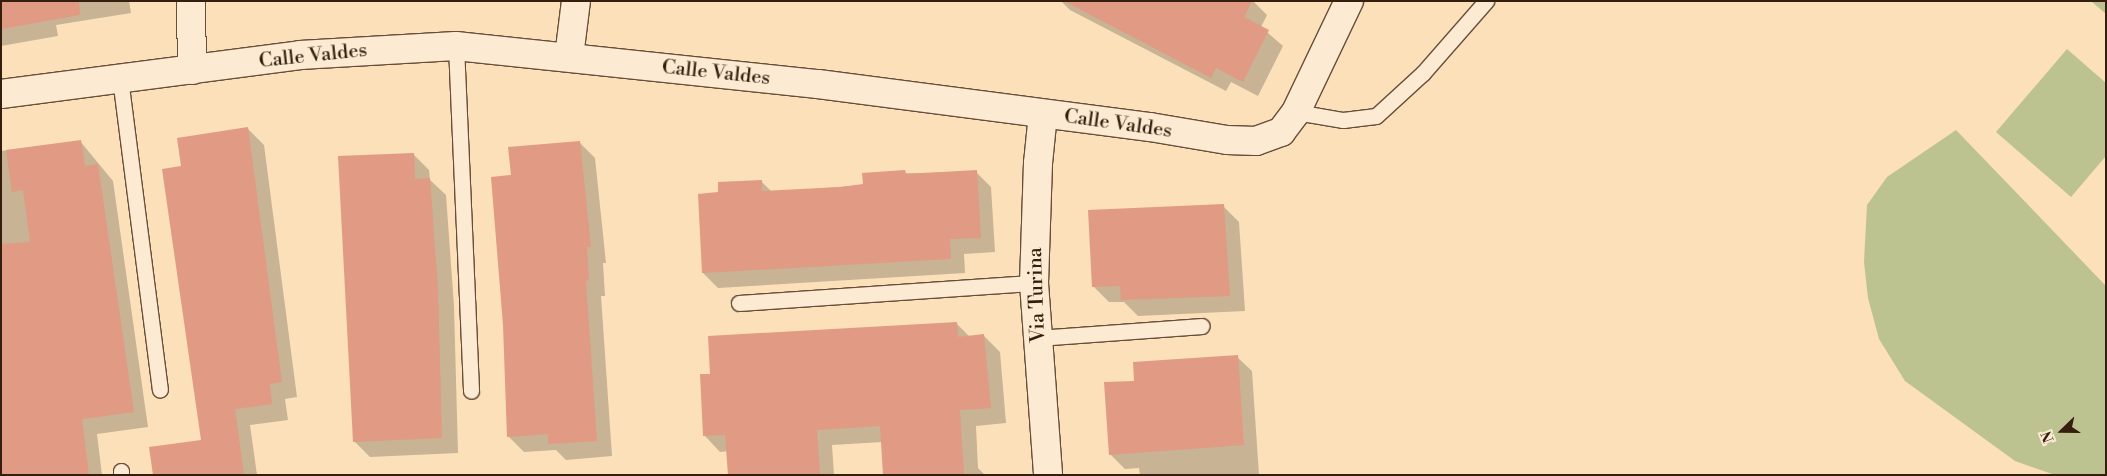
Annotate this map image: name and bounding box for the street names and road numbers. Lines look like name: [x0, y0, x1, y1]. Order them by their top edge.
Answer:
street label: Calle Valdes: [258, 38, 368, 74]
street label: Calle Valdes: [661, 55, 771, 91]
street label: Calle Valdes: [1062, 105, 1174, 143]
street label: Via Turina: [1023, 247, 1051, 343]

